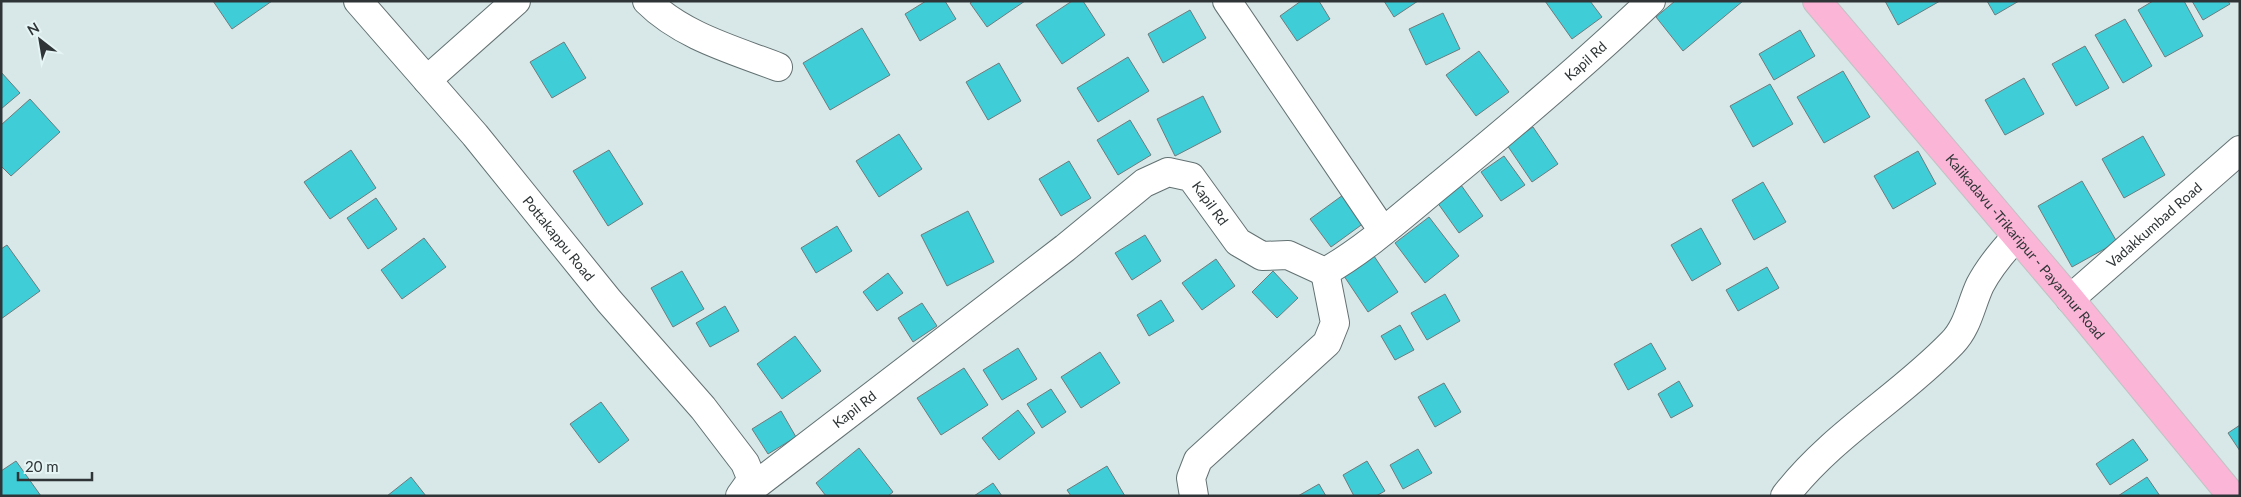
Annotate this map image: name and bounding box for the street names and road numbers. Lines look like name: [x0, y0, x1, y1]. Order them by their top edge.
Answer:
street label: Kapil Rd: [1561, 38, 1610, 84]
street label: Kalikadavu -Trikaripur - Payannur Road: [1943, 150, 2109, 342]
street label: Kapil Rd: [1189, 177, 1232, 228]
street label: Vadakkumbad Road: [2103, 178, 2205, 271]
street label: Pottakappu Road: [520, 192, 598, 284]
street label: Kapil Rd: [829, 387, 879, 431]

